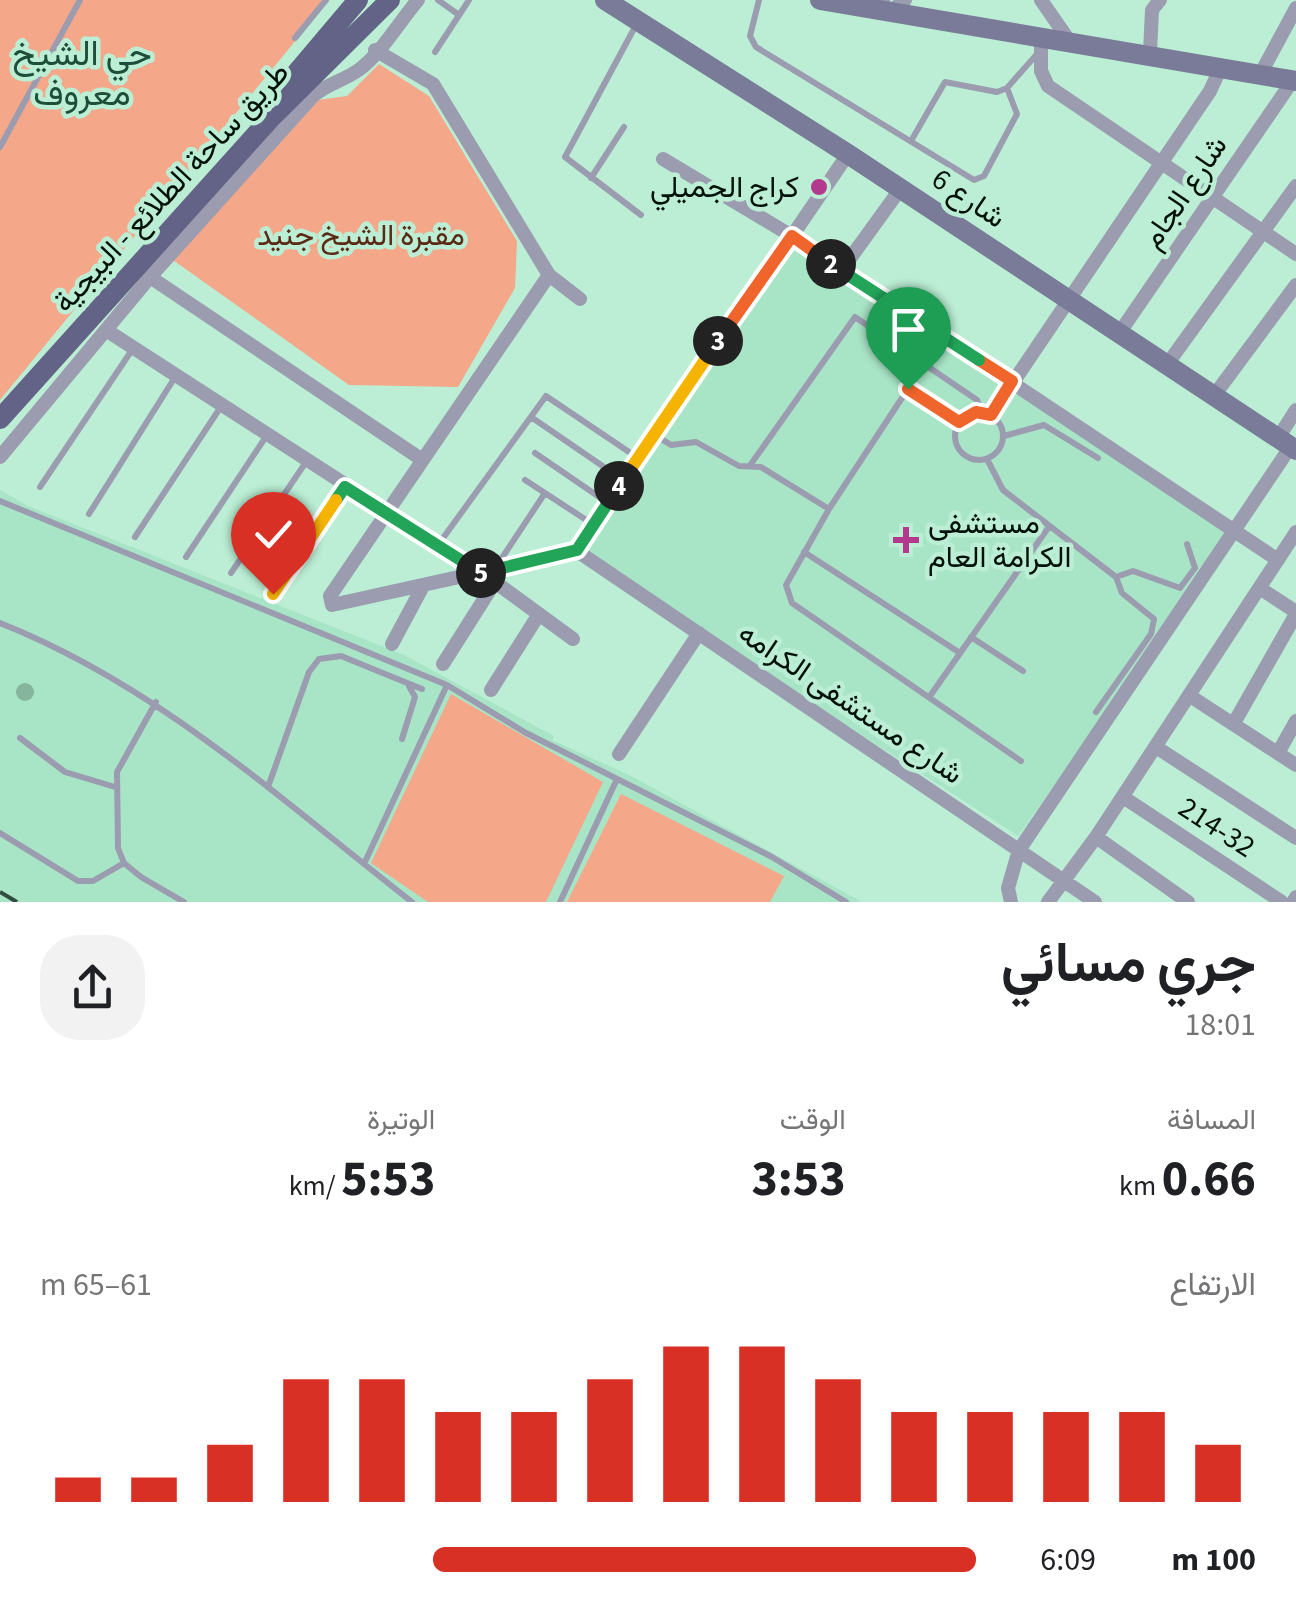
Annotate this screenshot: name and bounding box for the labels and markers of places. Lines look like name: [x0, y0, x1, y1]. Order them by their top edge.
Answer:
place label: كراج الجميلي: [650, 166, 799, 211]
marker: كراج الجميلي: [808, 176, 830, 198]
pin: 2: [806, 239, 856, 289]
pin: [866, 287, 951, 390]
pin: 3: [693, 316, 743, 366]
pin: 4: [594, 461, 644, 511]
pin: [231, 492, 316, 595]
place label: مستشفى الكرامة العام: [928, 502, 1071, 579]
marker: مستشفى الكرامة العام: [893, 527, 919, 553]
pin: 5: [456, 548, 506, 598]

